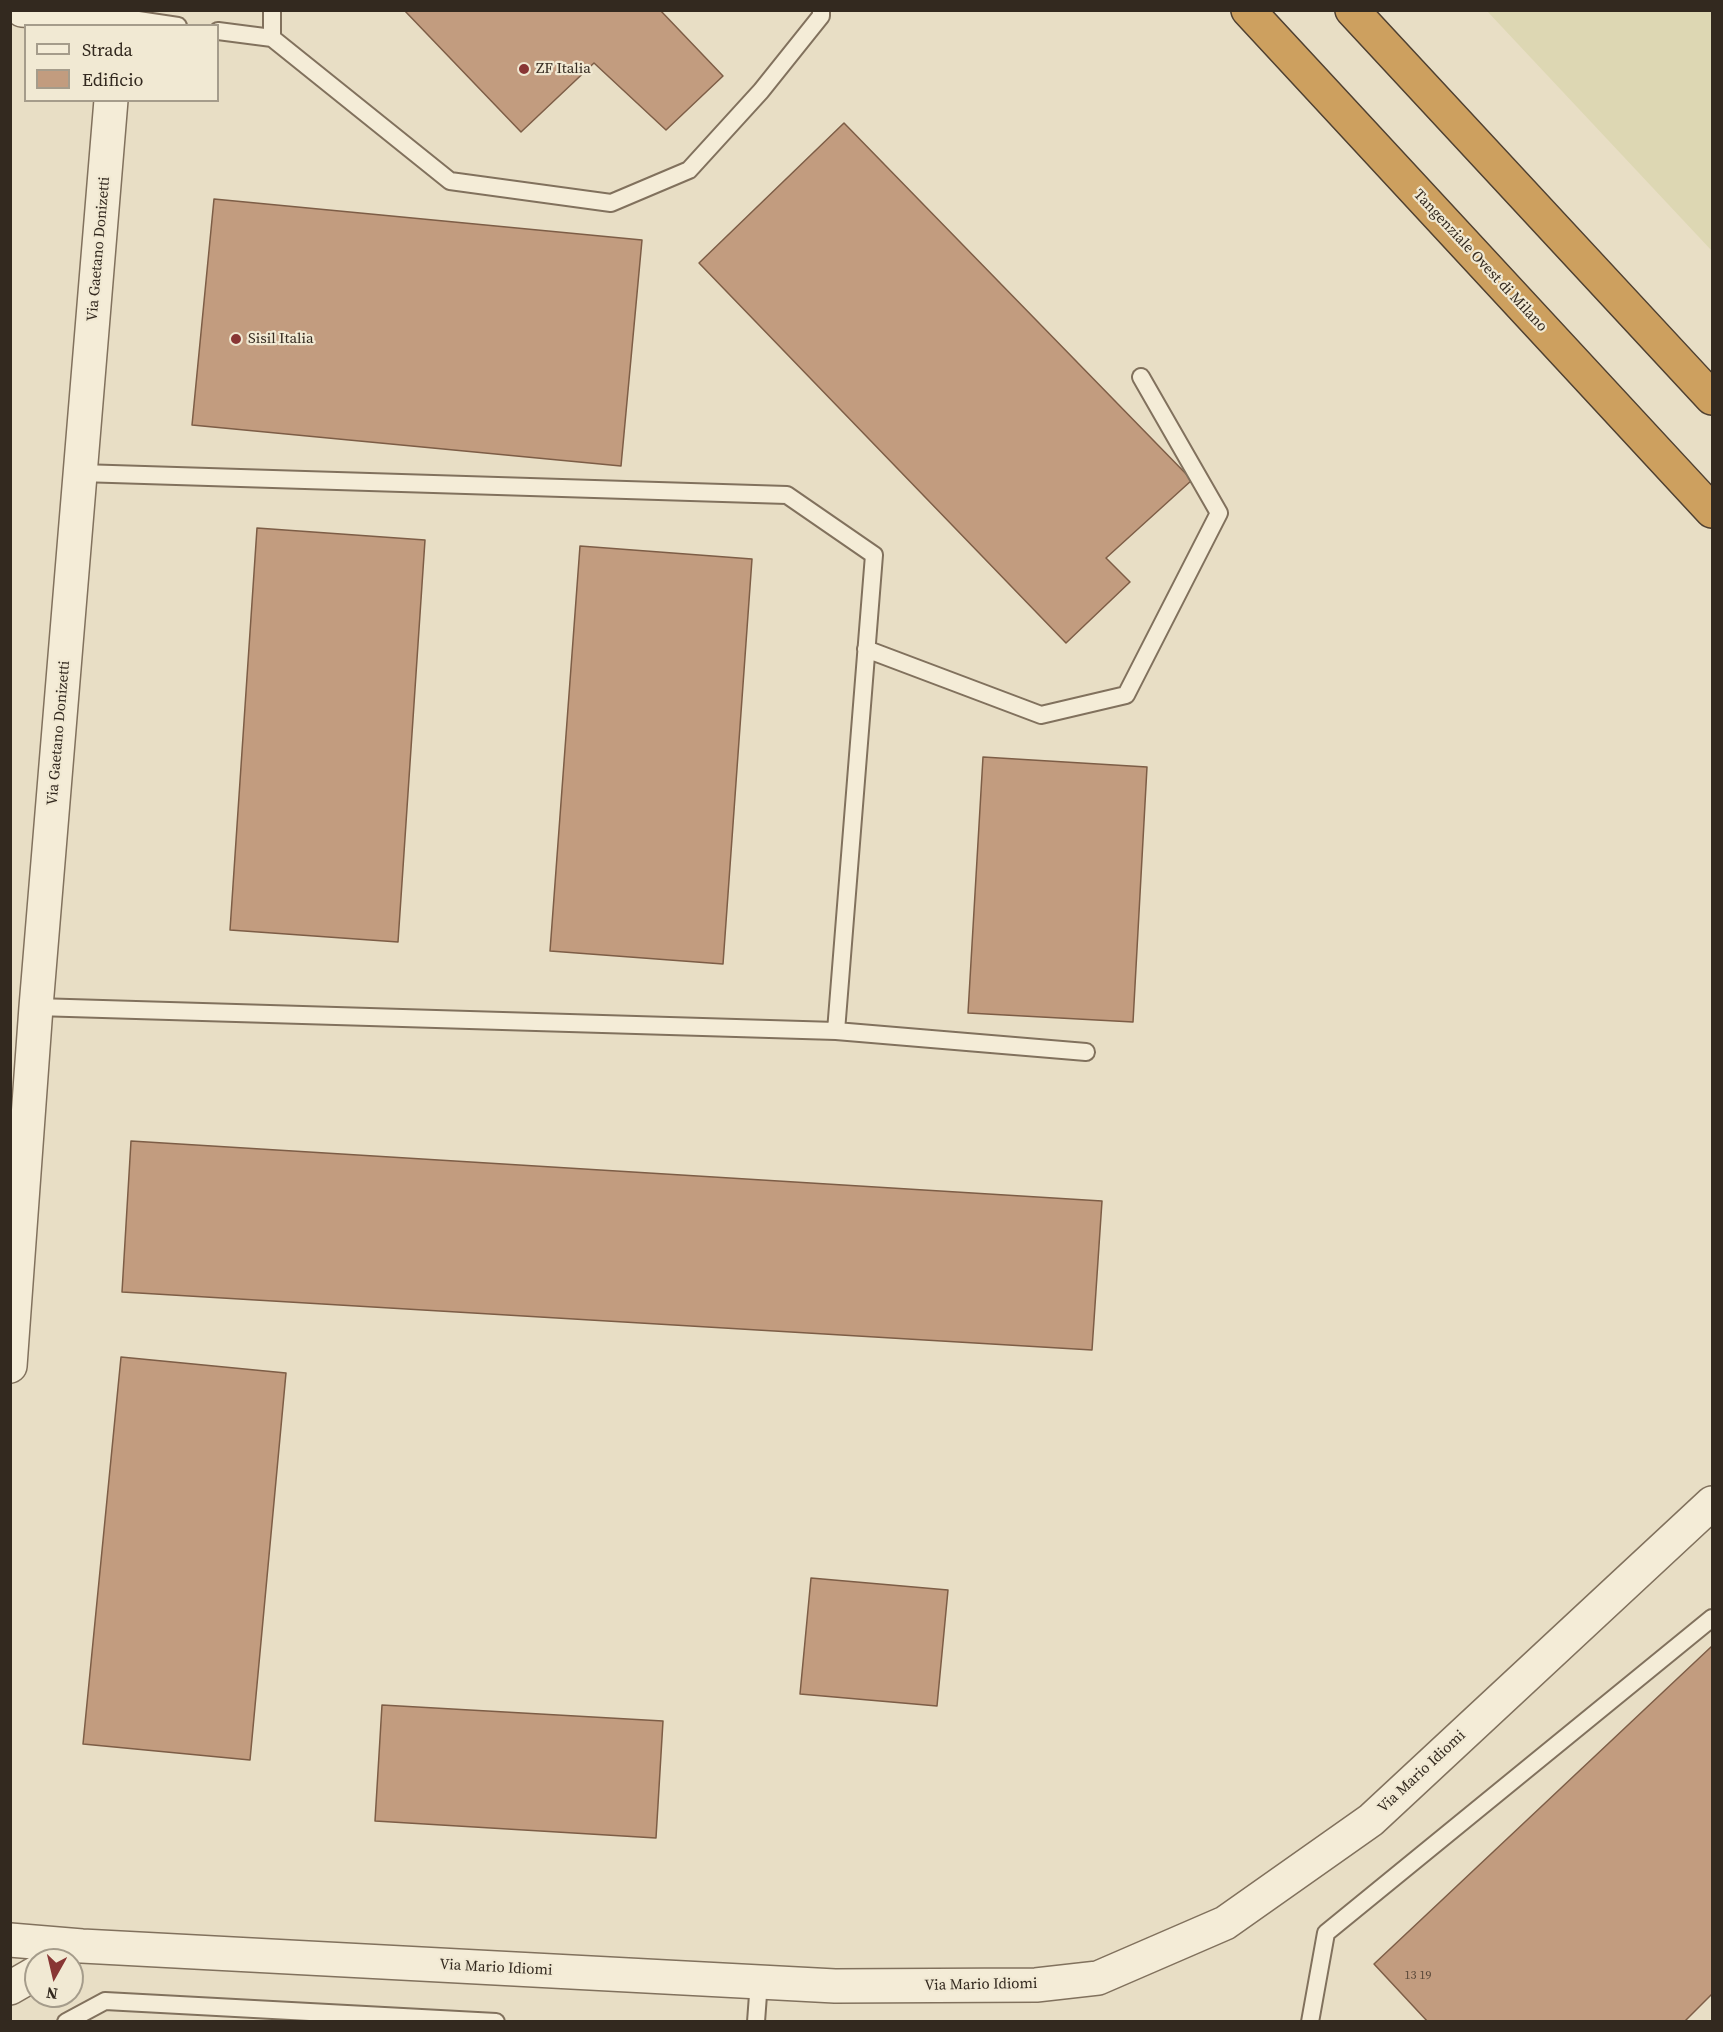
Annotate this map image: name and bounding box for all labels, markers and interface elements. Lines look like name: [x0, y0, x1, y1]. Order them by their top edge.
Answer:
legend: [24, 24, 219, 102]
text: Strada: [82, 37, 133, 62]
place label: ZF Italia: [536, 60, 591, 78]
marker: ZF Italia: [517, 62, 531, 76]
text: Edificio: [82, 67, 143, 92]
street label: Via Gaetano Donizetti: [84, 176, 114, 322]
street label: Tangenziale Ovest di Milano: [1409, 186, 1551, 336]
place label: Sisil Italia: [248, 330, 314, 348]
marker: Sisil Italia: [229, 332, 243, 346]
street label: Via Gaetano Donizetti: [44, 660, 74, 806]
street label: Via Mario Idiomi: [1375, 1727, 1469, 1817]
north arrow: [24, 1948, 84, 2008]
street label: Via Mario Idiomi: [439, 1956, 553, 1980]
house number: 13 19: [1405, 1969, 1431, 1983]
street label: Via Mario Idiomi: [924, 1975, 1038, 1995]
text: N: [44, 1982, 59, 2006]

